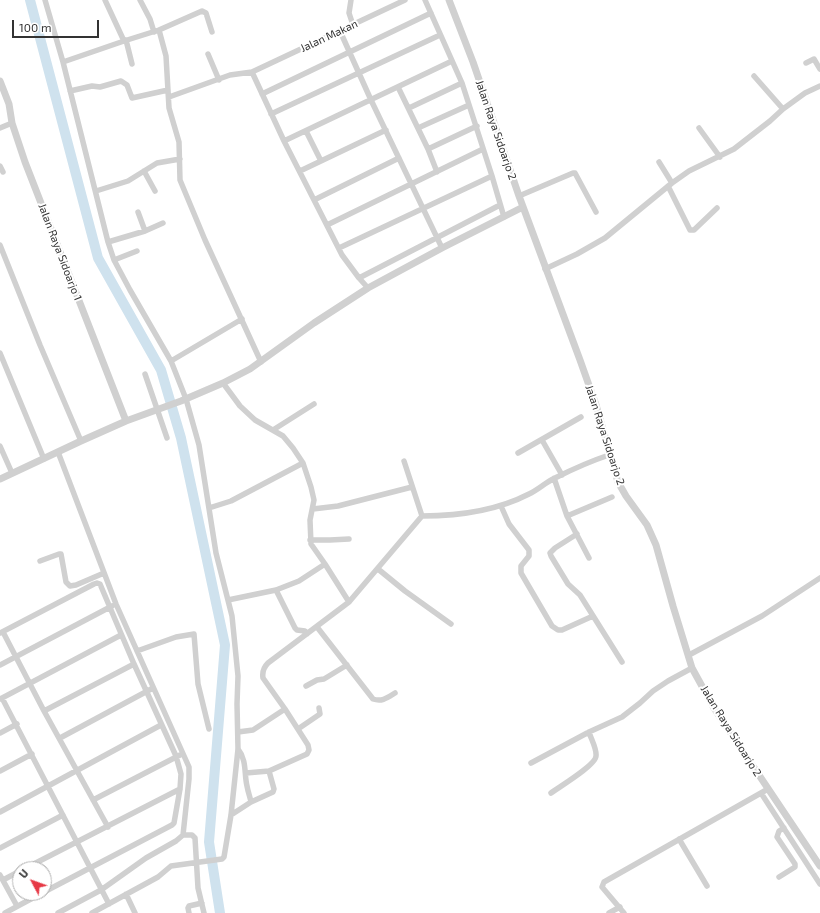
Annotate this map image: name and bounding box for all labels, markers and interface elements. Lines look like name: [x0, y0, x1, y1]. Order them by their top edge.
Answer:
scale bar: [14, 12, 101, 38]
street label: Jalan Makan: [298, 17, 360, 55]
text: 100 m: [19, 20, 51, 34]
street label: Jalan Raya Sidoarjo 2: [473, 78, 519, 182]
street label: Jalan Raya Sidoarjo 1: [35, 202, 85, 302]
street label: Jalan Raya Sidoarjo 2: [583, 383, 627, 487]
street label: Jalan Raya Sidoarjo 2: [698, 683, 764, 779]
north arrow: [12, 861, 52, 901]
text: U: [16, 866, 31, 881]

